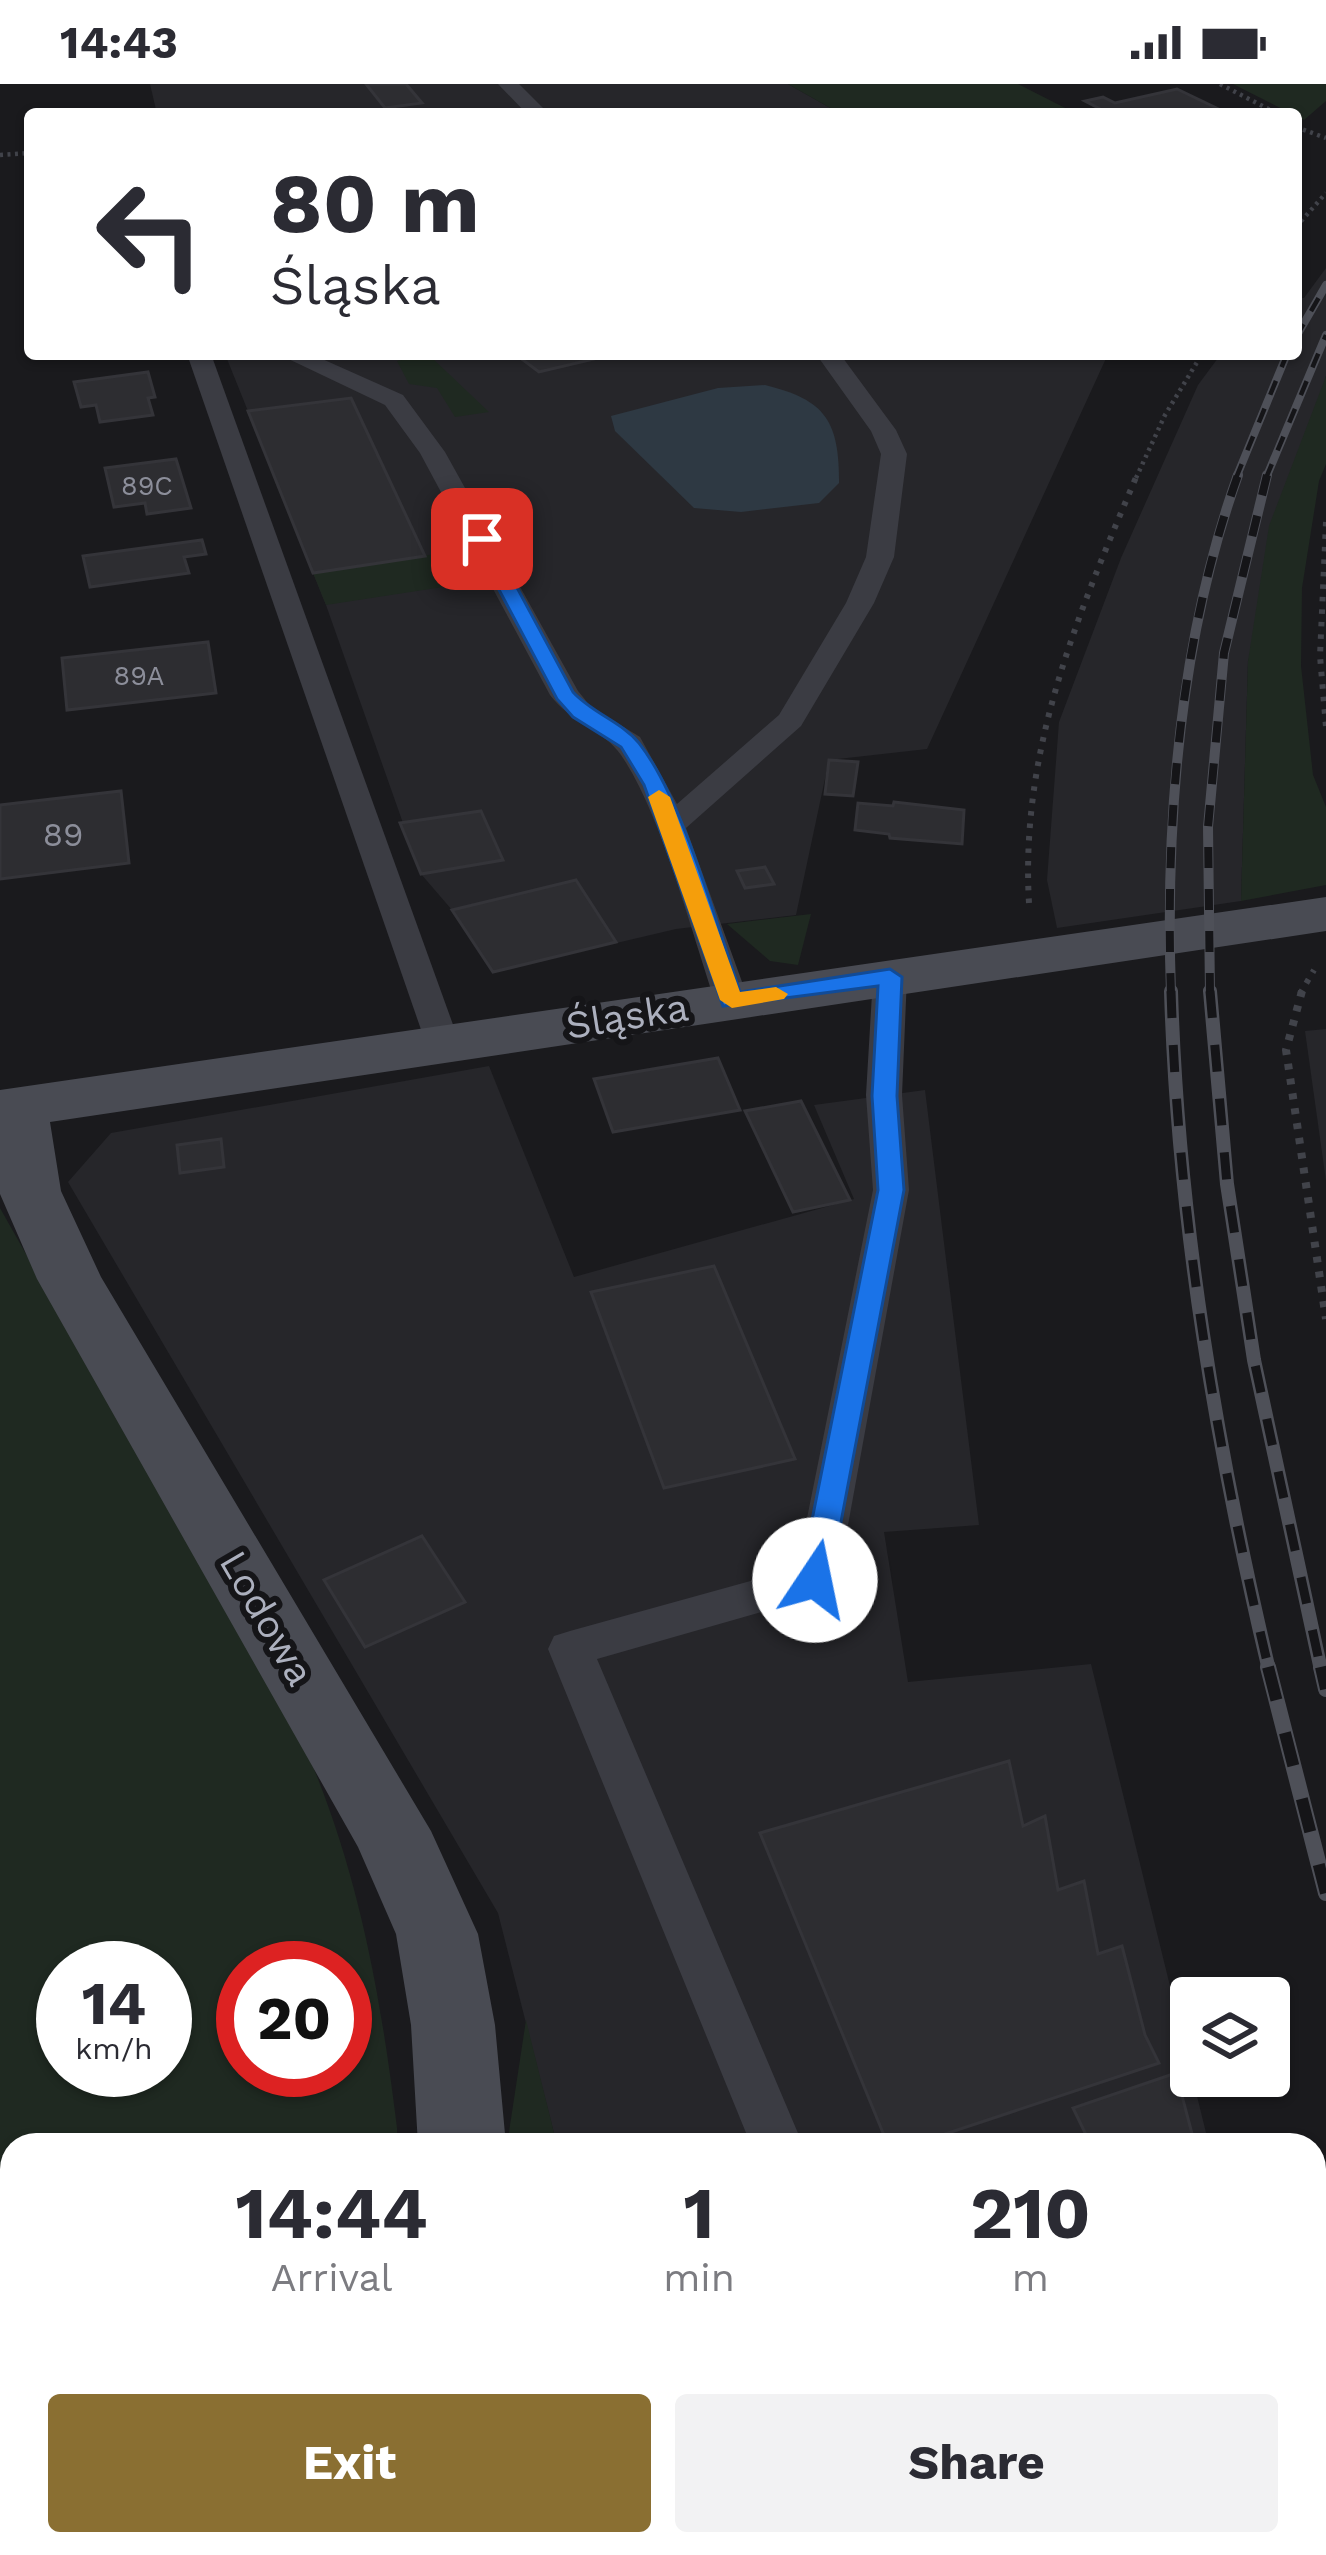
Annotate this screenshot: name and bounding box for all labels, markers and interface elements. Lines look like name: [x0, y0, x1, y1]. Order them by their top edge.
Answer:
text: 14:43: [60, 16, 178, 69]
text: 80 m: [270, 154, 480, 252]
icon: left: [72, 156, 228, 312]
text: Śląska: [270, 254, 441, 317]
house number: 89C: [121, 470, 173, 502]
pin: [431, 488, 533, 590]
icon: arrive: [449, 506, 515, 572]
house number: 89A: [114, 660, 165, 692]
house number: 89: [43, 815, 83, 854]
street label: Śląska: [563, 984, 691, 1048]
position arrow: [752, 1517, 878, 1643]
street label: Lodowa: [211, 1543, 323, 1693]
speed limit sign: 20: [216, 1941, 372, 2097]
text: 14: [82, 1968, 146, 2039]
map controls: [1170, 1977, 1290, 2097]
button: layers: [1170, 1977, 1290, 2097]
text: km/h: [75, 2031, 153, 2066]
text: 14:44: [235, 2171, 428, 2255]
text: 1: [683, 2171, 715, 2255]
text: 210: [970, 2171, 1091, 2255]
text: Arrival: [271, 2255, 392, 2300]
text: min: [663, 2255, 735, 2300]
text: m: [1012, 2255, 1049, 2300]
button: Exit: [48, 2394, 651, 2532]
button: Share: [675, 2394, 1278, 2532]

